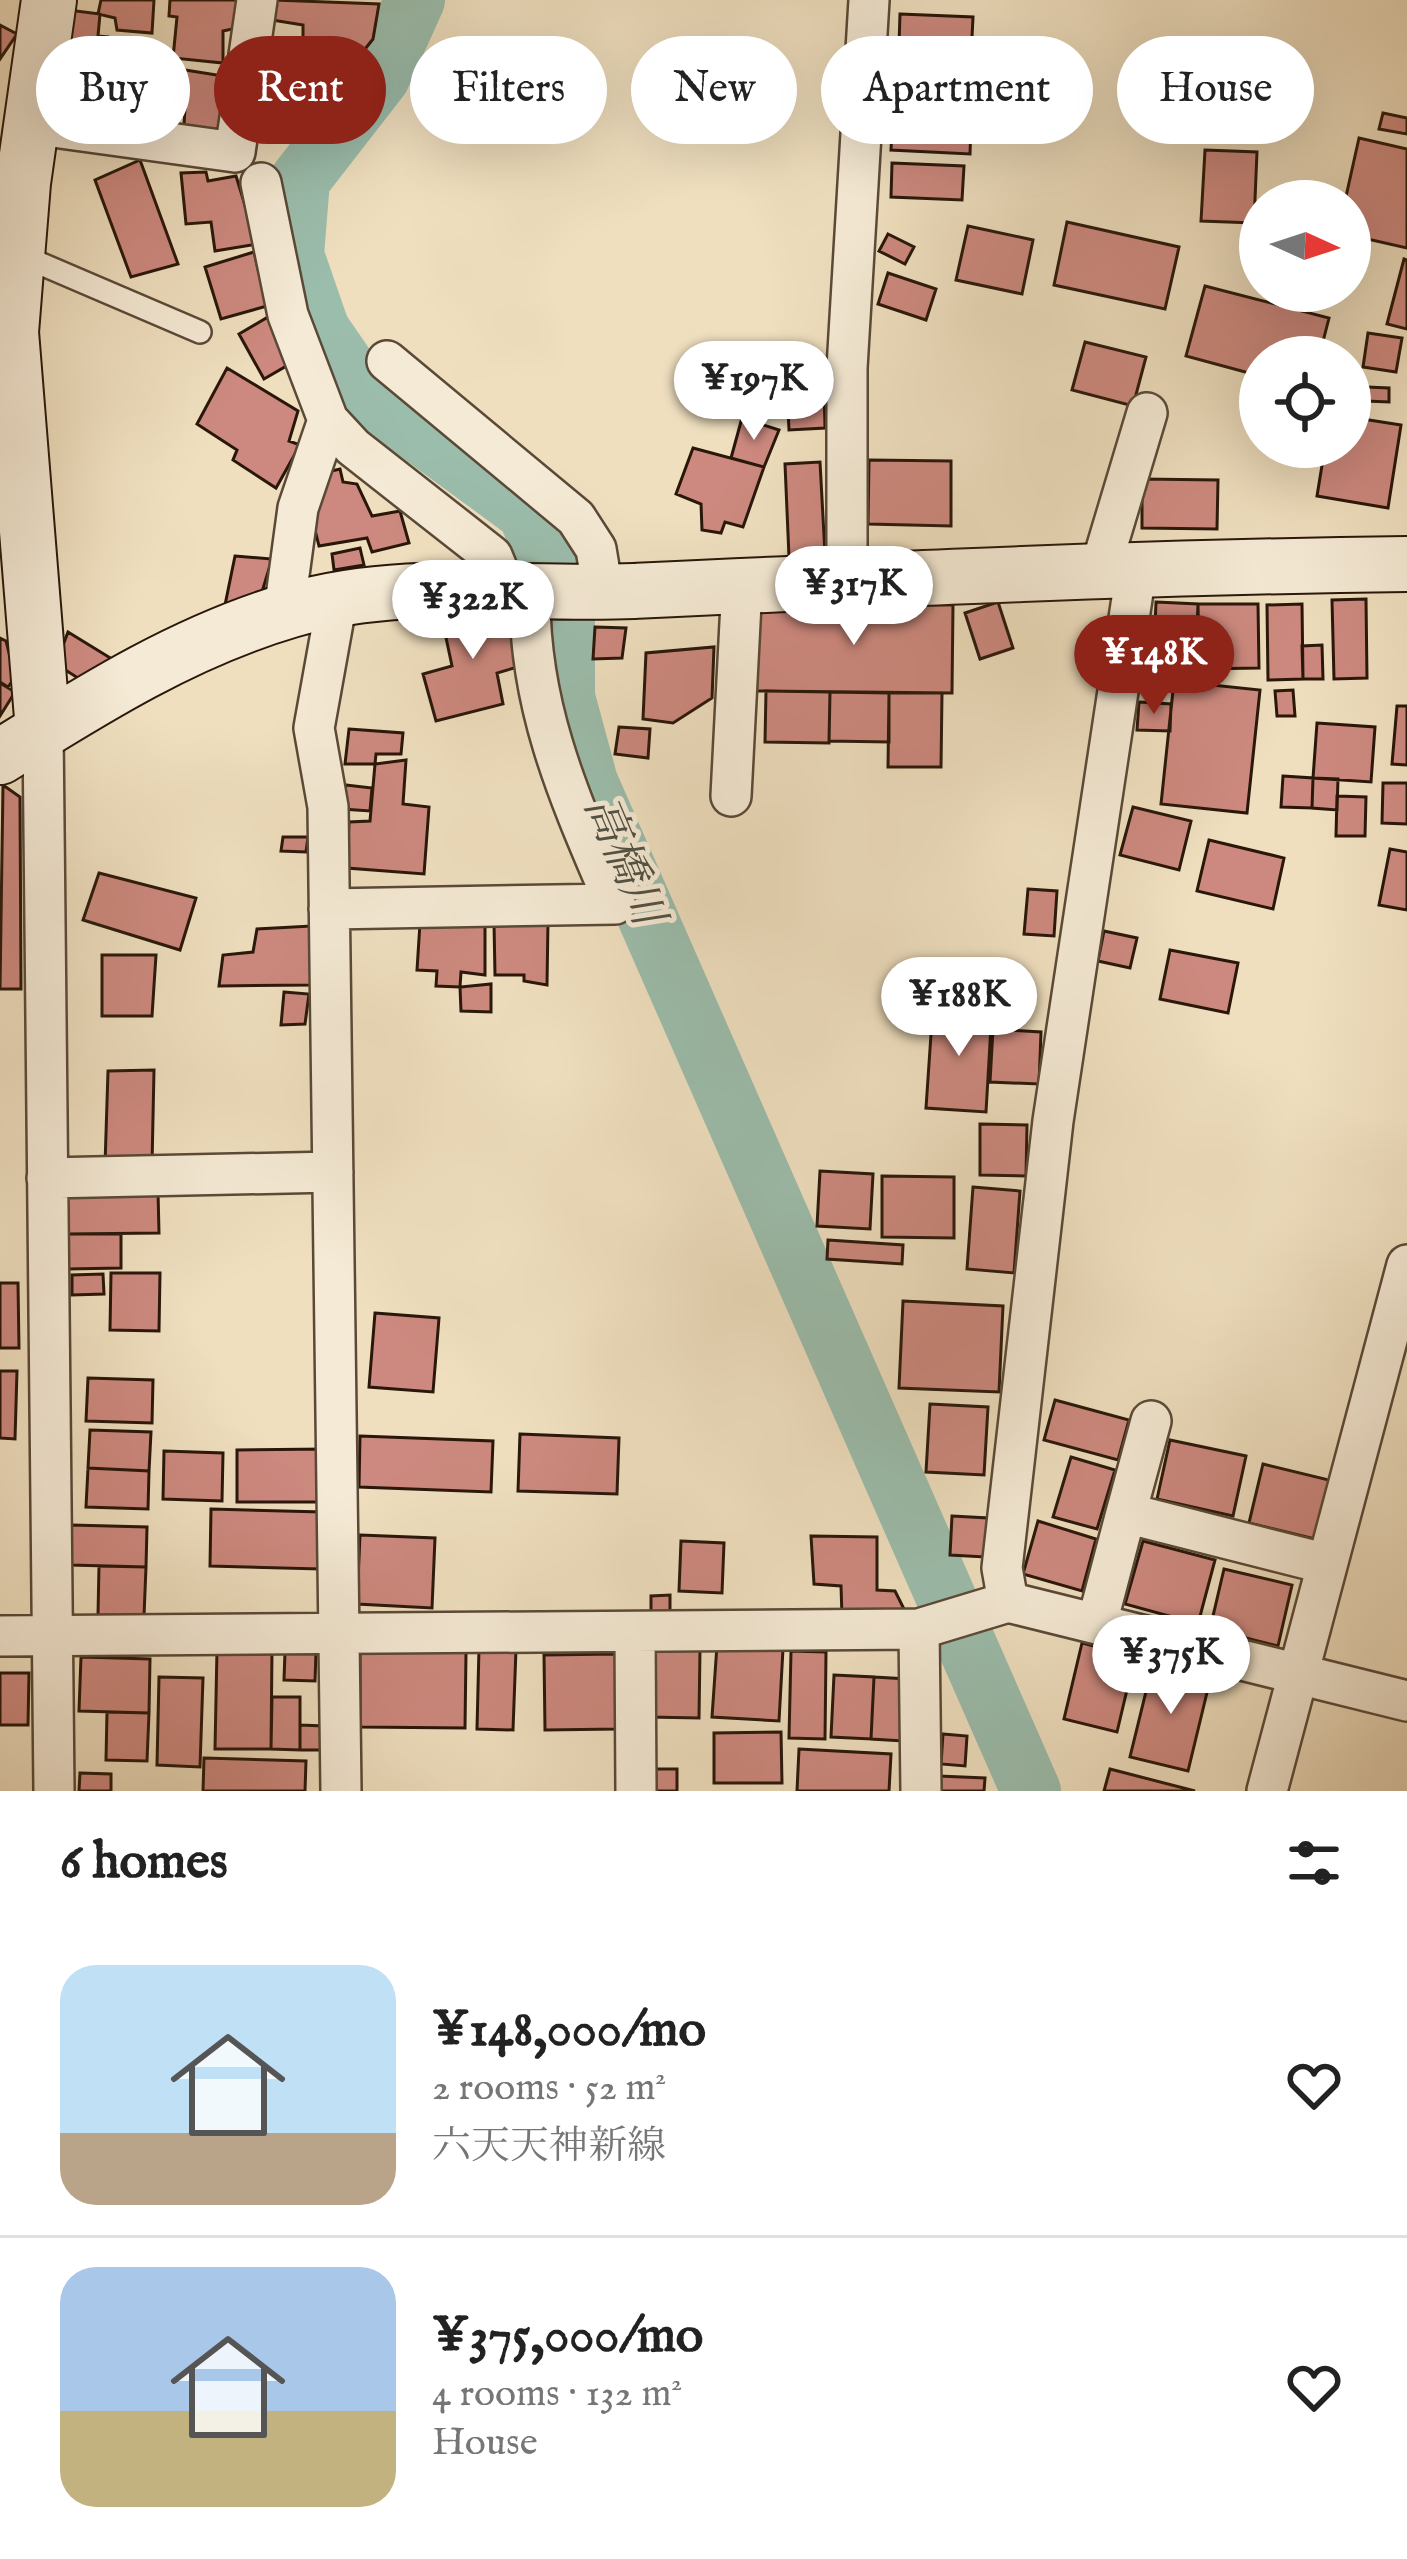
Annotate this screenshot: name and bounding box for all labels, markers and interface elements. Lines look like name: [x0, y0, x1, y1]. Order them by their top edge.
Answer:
chip: Buy: [36, 36, 190, 144]
chip: Rent: [214, 36, 386, 144]
chip: Filters: [410, 36, 607, 144]
chip: New: [631, 36, 797, 144]
chip: Apartment: [821, 36, 1093, 144]
chip: House: [1117, 36, 1314, 144]
north arrow: [1239, 180, 1371, 312]
map controls: [1239, 180, 1371, 468]
button: locate: [1239, 336, 1371, 468]
pin: ¥197K: [670, 341, 838, 443]
text: ¥197K: [701, 355, 807, 404]
pin: ¥317K: [770, 546, 938, 648]
pin: ¥322K: [389, 560, 557, 662]
text: ¥317K: [802, 560, 906, 609]
text: ¥322K: [419, 574, 527, 623]
pin: ¥148K: [1070, 615, 1238, 717]
text: ¥148K: [1101, 629, 1207, 678]
water label: 高橋川: [570, 788, 678, 939]
pin: ¥188K: [875, 957, 1043, 1059]
text: ¥188K: [908, 971, 1010, 1020]
pin: ¥375K: [1087, 1615, 1255, 1717]
text: ¥375K: [1119, 1629, 1223, 1678]
icon: filters: [1281, 1830, 1347, 1896]
text: 6 homes: [60, 1831, 228, 1896]
text: ¥148,000/mo: [432, 1999, 706, 2064]
icon: home: [156, 2013, 300, 2157]
icon: heart: [1281, 2052, 1347, 2118]
text: 2 rooms · 52 m²: [432, 2064, 666, 2113]
text: 六天天神新線: [432, 2123, 666, 2172]
text: ¥375,000/mo: [432, 2305, 703, 2370]
icon: home: [156, 2315, 300, 2459]
icon: heart: [1281, 2354, 1347, 2420]
text: 4 rooms · 132 m²: [432, 2370, 682, 2419]
text: House: [432, 2419, 538, 2468]

